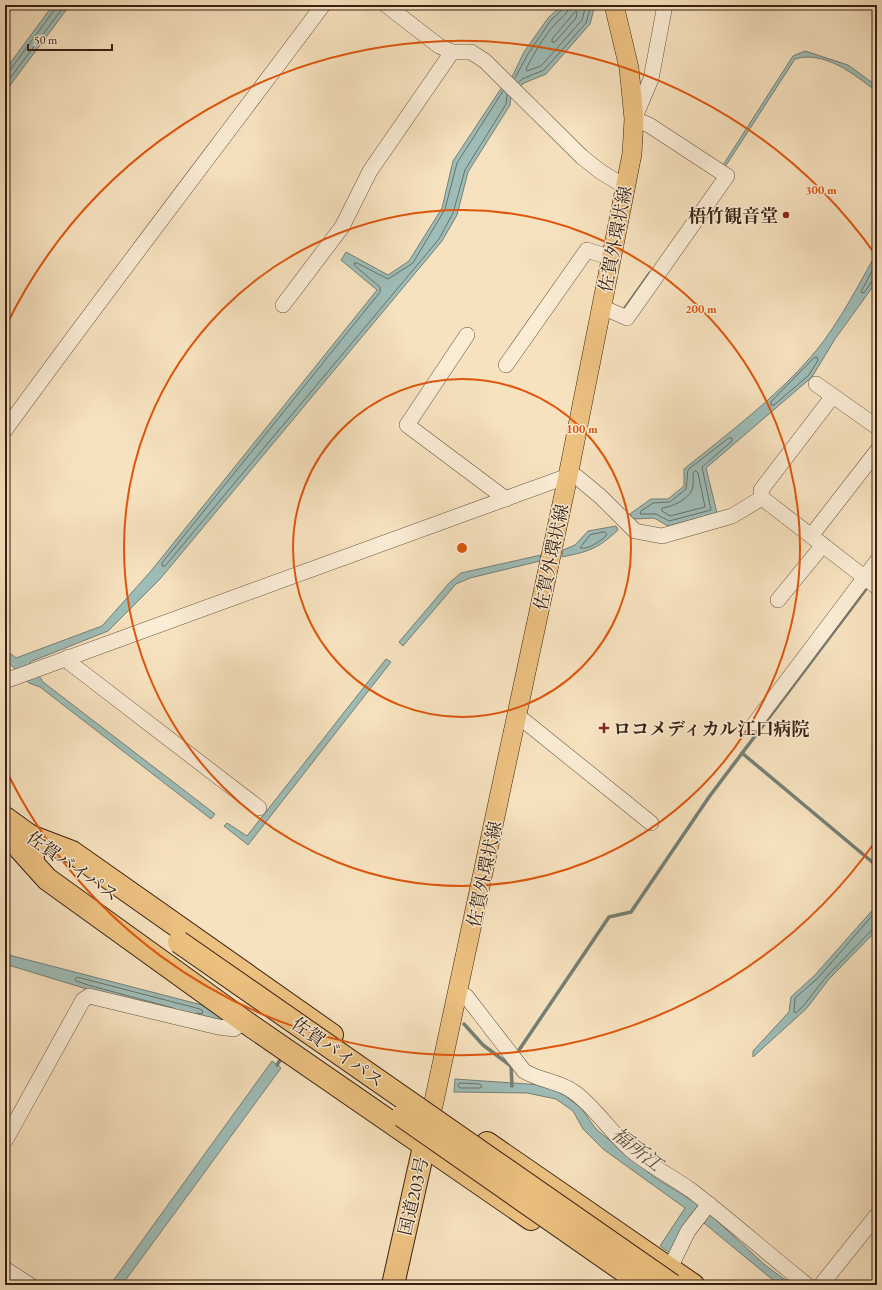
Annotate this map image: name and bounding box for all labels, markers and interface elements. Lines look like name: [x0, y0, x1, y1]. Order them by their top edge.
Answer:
scale bar: [28, 26, 112, 52]
text: 50 m: [34, 32, 58, 48]
text: 300 m: [805, 182, 837, 198]
street label: 佐賀外環状線: [593, 184, 637, 294]
place label: 梧竹観音堂: [688, 204, 778, 227]
marker: 梧竹観音堂: [781, 210, 791, 220]
text: 200 m: [685, 301, 717, 317]
text: 100 m: [566, 421, 598, 437]
street label: 佐賀外環状線: [529, 502, 573, 612]
centre of rings: [455, 541, 469, 555]
place label: ロコメディカル江口病院: [613, 717, 810, 740]
marker: ロコメディカル江口病院: [598, 722, 610, 734]
street label: 佐賀外環状線: [462, 819, 506, 929]
street label: 佐賀バイパス: [22, 826, 124, 906]
street label: 佐賀バイパス: [287, 1012, 389, 1092]
water label: 福所江: [607, 1122, 670, 1178]
street label: 国道203号: [393, 1154, 433, 1238]

